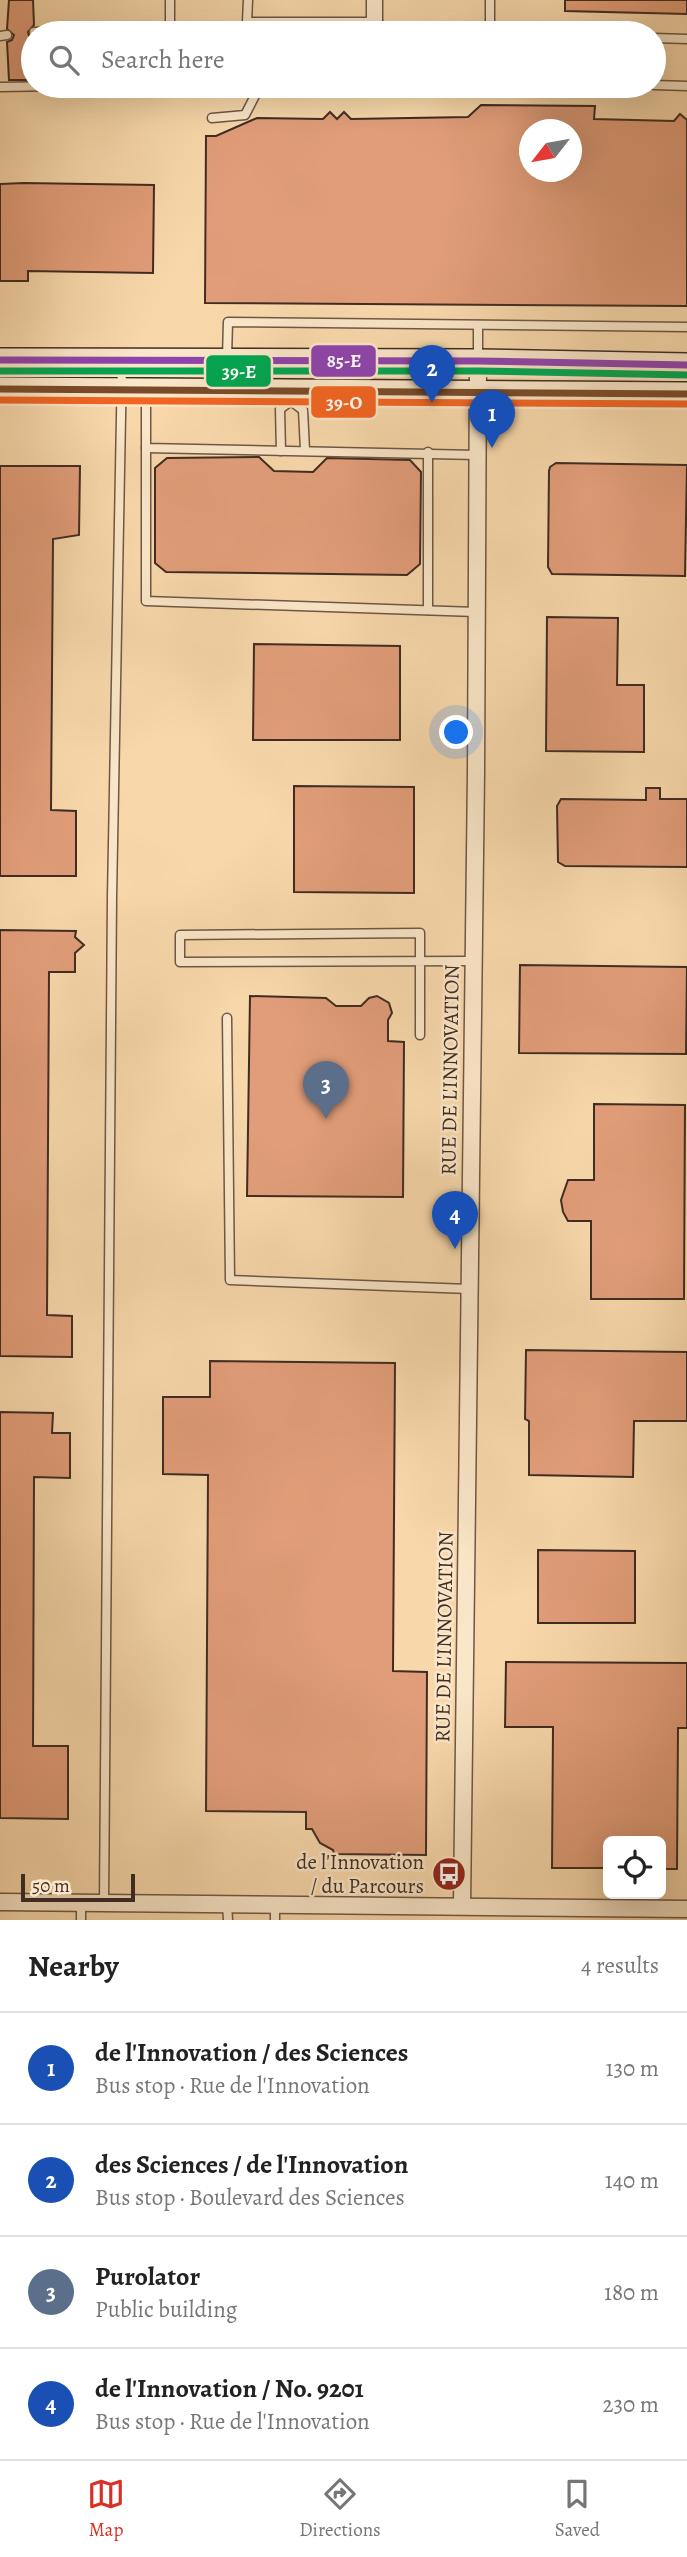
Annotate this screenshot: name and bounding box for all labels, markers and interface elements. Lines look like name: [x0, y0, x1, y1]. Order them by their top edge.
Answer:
search box: [21, 21, 666, 98]
icon: search: [45, 41, 83, 79]
text: Search here: [101, 42, 225, 77]
north arrow: [519, 119, 582, 182]
line badge: 85-E: [310, 344, 377, 378]
pin: 2: [409, 345, 455, 403]
text: 85-E: [327, 348, 361, 374]
line badge: 39-E: [205, 354, 272, 388]
text: 39-E: [222, 359, 256, 385]
line badge: 39-O: [310, 385, 377, 419]
text: 39-O: [326, 390, 362, 416]
pin: 1: [469, 390, 515, 448]
your location: [439, 715, 473, 749]
street label: RUE DE L'INNOVATION: [434, 964, 466, 1176]
pin: 3: [303, 1061, 349, 1119]
pin: 4: [432, 1191, 478, 1249]
street label: RUE DE L'INNOVATION: [428, 1531, 460, 1743]
map controls: [603, 1836, 666, 1899]
button: locate: [603, 1836, 666, 1899]
place label: de l'Innovation / du Parcours: [296, 1848, 424, 1900]
bus stop icon: de l'Innovation / du Parcours: [430, 1855, 468, 1893]
scale bar: [21, 1871, 135, 1903]
text: 50 m: [32, 1873, 70, 1899]
text: Nearby: [28, 1946, 119, 1986]
text: 4 results: [581, 1950, 659, 1981]
text: de l'Innovation / des Sciences: [95, 2035, 408, 2070]
text: 1: [47, 2053, 55, 2084]
text: 130 m: [606, 2053, 659, 2084]
text: Bus stop · Rue de l'Innovation: [95, 2070, 370, 2101]
text: des Sciences / de l'Innovation: [95, 2147, 408, 2182]
text: 2: [45, 2165, 57, 2196]
text: 140 m: [605, 2165, 659, 2196]
text: Bus stop · Boulevard des Sciences: [95, 2182, 405, 2213]
text: Purolator: [95, 2259, 200, 2294]
text: 3: [46, 2277, 56, 2308]
text: 180 m: [604, 2277, 659, 2308]
text: Public building: [95, 2294, 237, 2325]
text: de l'Innovation / No. 9201: [95, 2371, 364, 2406]
text: 4: [46, 2389, 56, 2420]
text: 230 m: [603, 2389, 659, 2420]
text: Bus stop · Rue de l'Innovation: [95, 2406, 370, 2437]
tab: Map: [87, 2475, 125, 2543]
tab: Directions: [299, 2475, 381, 2543]
tab: Saved: [555, 2475, 600, 2543]

